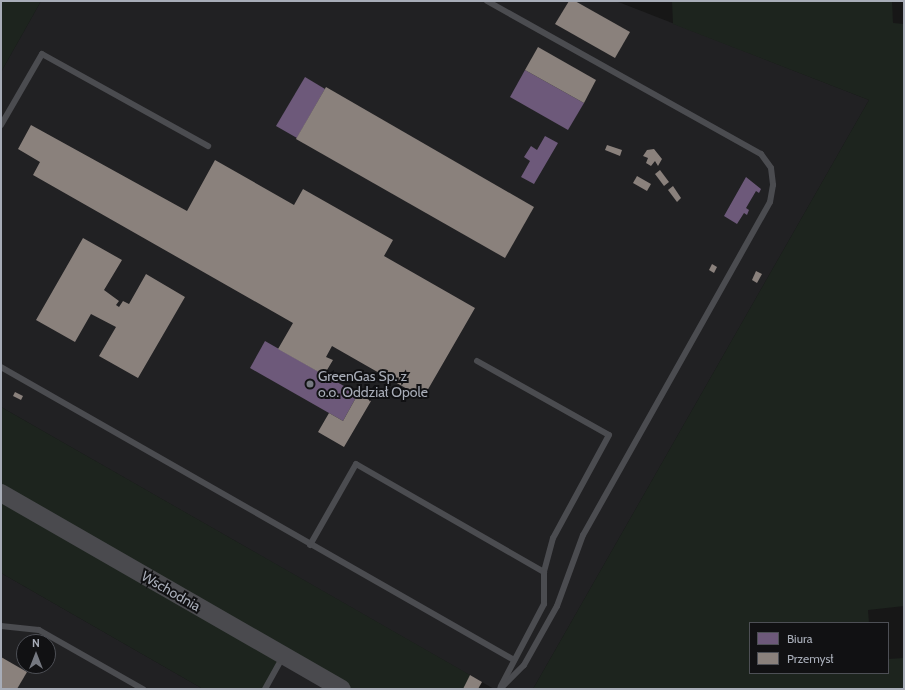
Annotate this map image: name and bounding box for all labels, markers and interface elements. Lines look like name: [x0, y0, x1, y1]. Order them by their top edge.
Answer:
place label: GreenGas Sp. z o.o. Oddział Opole: [318, 368, 428, 400]
marker: GreenGas Sp. z o.o. Oddział Opole: [305, 379, 315, 389]
street label: Wschodnia: [138, 567, 204, 615]
legend: [749, 622, 889, 674]
text: Biura: [787, 631, 812, 646]
north arrow: [16, 634, 56, 674]
text: N: [32, 636, 40, 650]
text: Przemysł: [787, 651, 833, 666]

